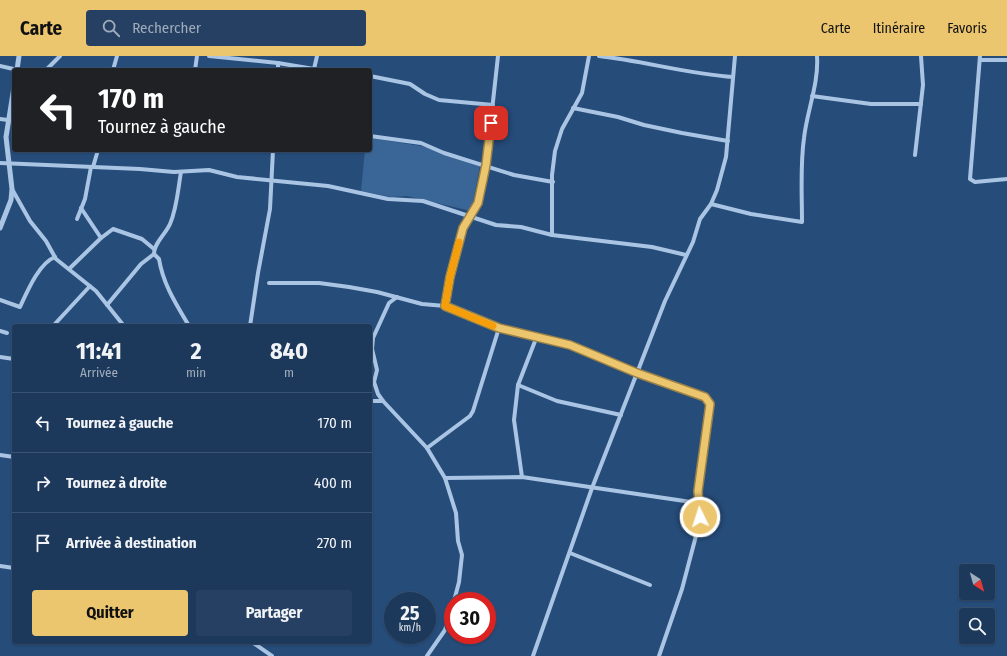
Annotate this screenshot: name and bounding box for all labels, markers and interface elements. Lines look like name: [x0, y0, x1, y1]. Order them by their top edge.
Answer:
search box: [86, 10, 366, 46]
text: Carte: [20, 17, 62, 40]
icon: search: [100, 17, 122, 39]
text: Rechercher: [132, 19, 201, 37]
text: Carte: [821, 20, 851, 37]
text: Itinéraire: [873, 20, 925, 37]
text: Favoris: [947, 20, 987, 37]
text: 170 m: [98, 82, 164, 115]
icon: left: [32, 84, 84, 136]
pin: [474, 106, 508, 140]
icon: arrive: [480, 112, 502, 134]
text: Tournez à gauche: [98, 116, 226, 138]
text: 11:41: [76, 337, 122, 365]
text: 2: [190, 337, 202, 365]
text: 840: [270, 337, 308, 365]
text: Arrivée: [80, 365, 118, 380]
text: min: [186, 365, 206, 380]
text: m: [284, 365, 294, 380]
icon: left: [32, 412, 54, 434]
text: Tournez à gauche: [66, 414, 173, 432]
text: 170 m: [317, 414, 352, 432]
icon: right: [32, 472, 54, 494]
text: Tournez à droite: [66, 474, 167, 492]
text: 400 m: [314, 474, 352, 492]
position arrow: [679, 496, 721, 538]
icon: arrive: [32, 532, 54, 554]
text: Arrivée à destination: [66, 534, 197, 552]
text: 270 m: [317, 534, 352, 552]
north arrow: [959, 564, 995, 600]
map controls: [959, 564, 995, 644]
button: Quitter: [32, 590, 188, 636]
button: Partager: [196, 590, 352, 636]
speed limit sign: 30: [444, 592, 496, 644]
text: 25: [400, 601, 420, 625]
button: search: [959, 608, 995, 644]
text: km/h: [399, 622, 421, 634]

